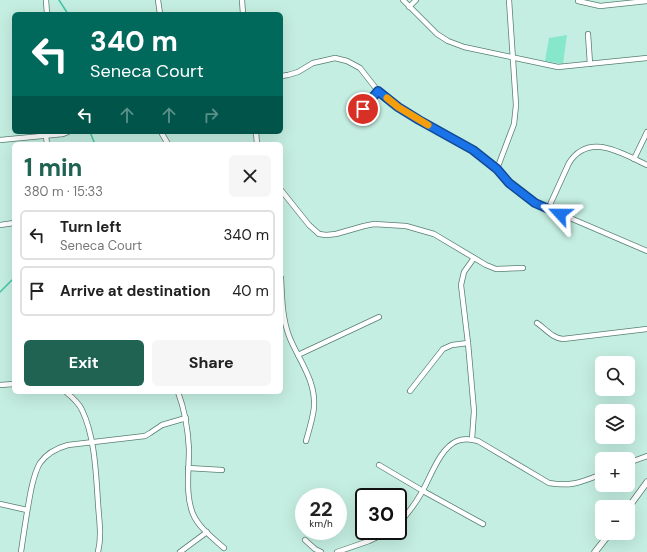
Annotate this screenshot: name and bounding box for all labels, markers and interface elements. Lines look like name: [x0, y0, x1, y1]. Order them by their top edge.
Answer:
text: 340 m: [90, 23, 178, 60]
icon: left: [24, 28, 76, 80]
text: Seneca Court: [90, 59, 204, 83]
pin: [346, 92, 380, 126]
icon: arrive: [352, 98, 374, 120]
icon: left: [74, 104, 96, 126]
icon: ahead: [116, 104, 138, 126]
icon: ahead: [158, 104, 180, 126]
icon: right: [200, 104, 222, 126]
text: 1 min: [24, 152, 82, 183]
button: close: [229, 155, 271, 197]
text: 380 m · 15:33: [24, 183, 103, 200]
position arrow: [539, 193, 581, 235]
text: Turn left: [60, 217, 121, 237]
icon: left: [26, 224, 48, 246]
text: 340 m: [223, 225, 269, 245]
text: Seneca Court: [60, 237, 142, 254]
icon: arrive: [26, 280, 48, 302]
text: Arrive at destination: [60, 281, 211, 301]
text: 40 m: [232, 281, 269, 301]
button: Exit: [24, 340, 144, 386]
button: Share: [152, 340, 271, 386]
map controls: [595, 356, 635, 540]
button: search: [595, 356, 635, 396]
button: layers: [595, 404, 635, 444]
button: +: [595, 452, 635, 492]
speed limit sign: 30: [355, 488, 407, 540]
text: 22: [309, 496, 333, 522]
button: −: [595, 500, 635, 540]
text: km/h: [309, 517, 333, 530]

